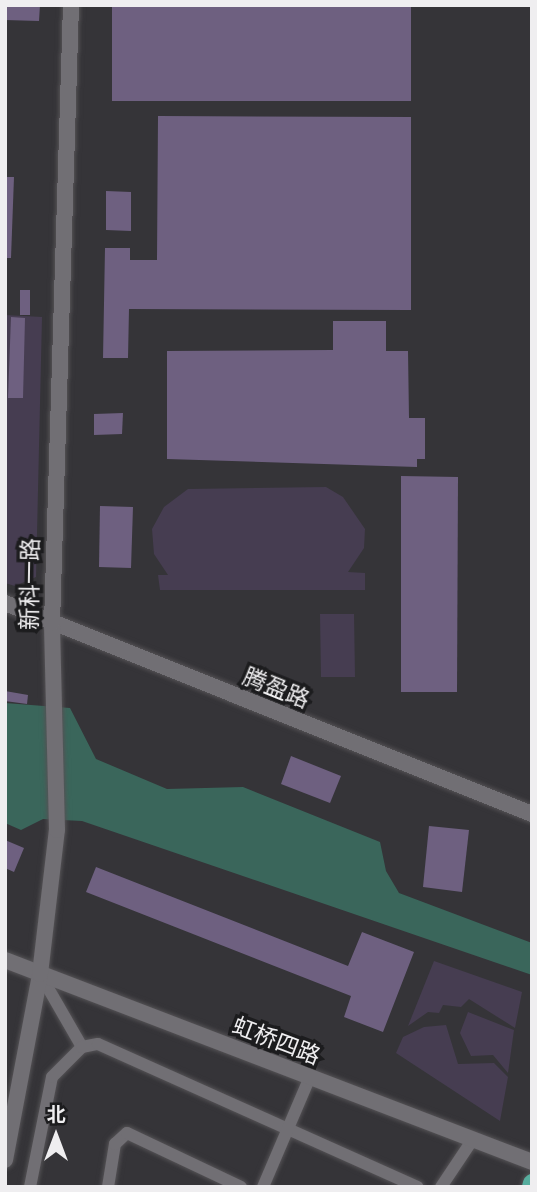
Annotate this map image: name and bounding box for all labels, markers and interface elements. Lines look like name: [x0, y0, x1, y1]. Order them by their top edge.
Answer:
street label: 新科一路: [16, 538, 46, 630]
street label: 腾盈路: [239, 663, 313, 715]
street label: 虹桥四路: [228, 1013, 324, 1071]
north arrow: [21, 1101, 91, 1171]
text: 北: [46, 1103, 66, 1126]

